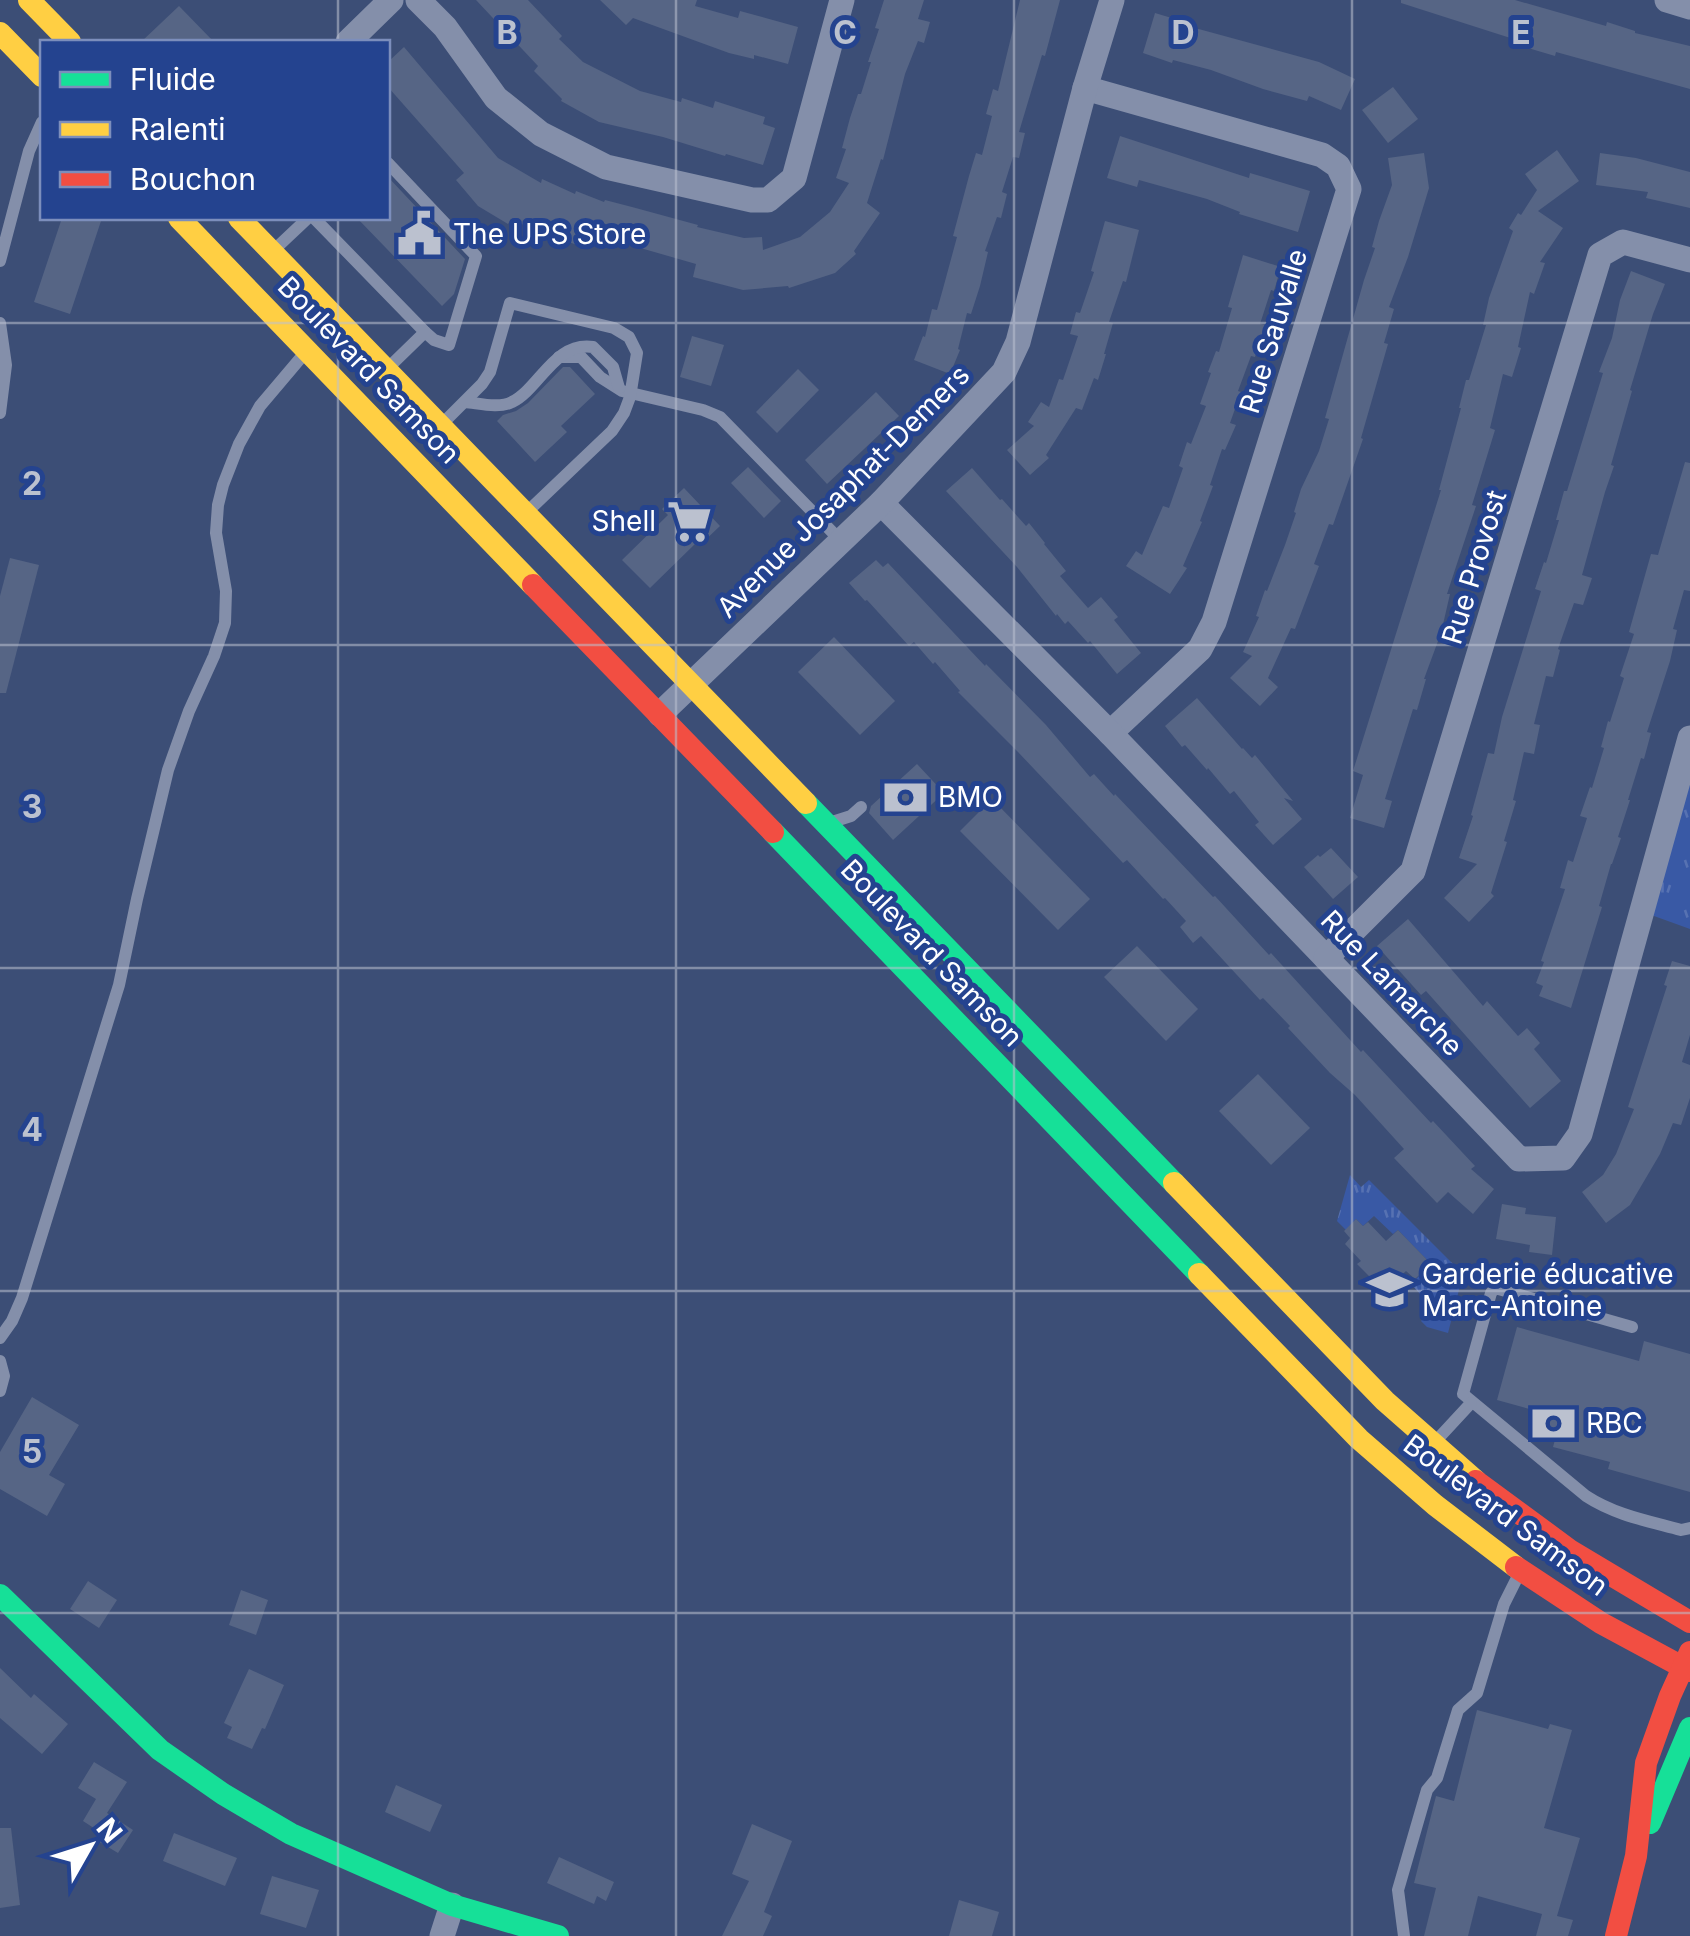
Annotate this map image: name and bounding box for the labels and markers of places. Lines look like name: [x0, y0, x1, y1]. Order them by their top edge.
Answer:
public building icon: The UPS Store: [396, 210, 444, 258]
place label: The UPS Store: [453, 217, 646, 251]
supermarket icon: Shell: [665, 497, 713, 545]
place label: Shell: [592, 504, 656, 538]
bank icon: BMO: [881, 773, 929, 821]
place label: BMO: [938, 780, 1003, 814]
place label: Garderie éducative Marc-Antoine: [1422, 1257, 1674, 1323]
school or university icon: Garderie éducative Marc-Antoine: [1365, 1266, 1413, 1314]
bank icon: RBC: [1529, 1399, 1577, 1447]
place label: RBC: [1586, 1406, 1643, 1440]

